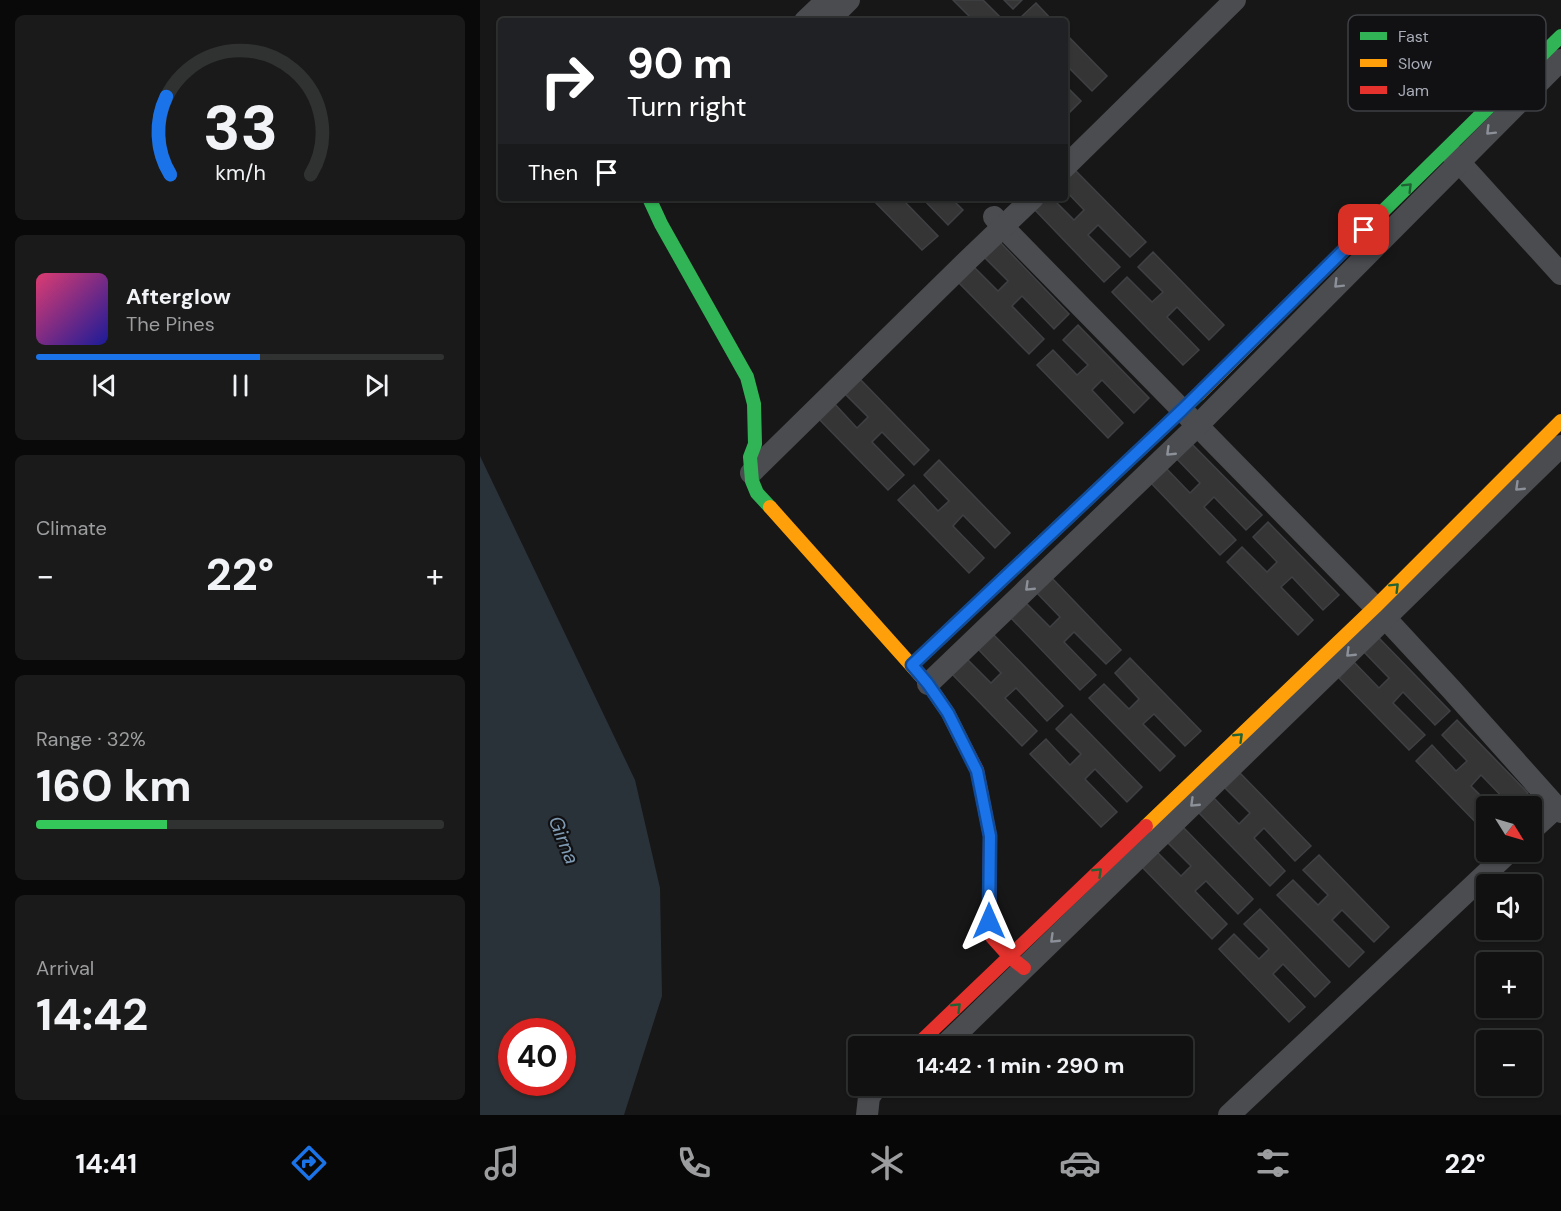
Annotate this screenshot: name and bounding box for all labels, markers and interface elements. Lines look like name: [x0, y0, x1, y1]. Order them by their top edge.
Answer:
legend: [1348, 15, 1546, 111]
text: Fast: [1398, 26, 1429, 47]
text: 90 m: [627, 36, 733, 91]
icon: right: [528, 42, 606, 120]
text: Slow: [1398, 53, 1432, 74]
text: Jam: [1398, 80, 1429, 101]
text: 33: [202, 87, 278, 168]
text: Turn right: [627, 89, 747, 124]
one-way arrow: [1487, 124, 1497, 135]
icon: arrive: [590, 156, 623, 189]
text: Then: [528, 158, 578, 187]
text: km/h: [215, 159, 265, 187]
one-way arrow: [1400, 184, 1411, 195]
pin: [1338, 204, 1389, 255]
icon: arrive: [1347, 213, 1380, 246]
one-way arrow: [1334, 277, 1345, 288]
text: Afterglow: [126, 282, 231, 311]
text: The Pines: [126, 311, 215, 337]
icon: previous: [88, 369, 121, 402]
icon: pause: [224, 369, 257, 402]
icon: next: [360, 369, 393, 402]
one-way arrow: [1167, 444, 1178, 455]
one-way arrow: [1516, 480, 1527, 491]
text: Climate: [36, 515, 107, 541]
text: 22°: [206, 545, 274, 604]
text: −: [36, 554, 54, 597]
text: +: [426, 554, 444, 597]
one-way arrow: [1026, 579, 1037, 590]
one-way arrow: [1387, 584, 1398, 595]
one-way arrow: [1346, 646, 1356, 657]
text: Range · 32%: [36, 726, 146, 752]
one-way arrow: [1232, 733, 1243, 744]
text: 160 km: [36, 756, 192, 815]
one-way arrow: [1191, 796, 1201, 807]
north arrow: [1476, 796, 1542, 862]
map controls: [1476, 796, 1542, 1096]
water label: Girna: [543, 812, 585, 868]
one-way arrow: [1092, 868, 1102, 879]
button: sound: [1476, 874, 1542, 940]
position arrow: [957, 889, 1021, 953]
one-way arrow: [1051, 931, 1062, 942]
button: +: [1476, 952, 1542, 1018]
text: Arrival: [36, 955, 94, 981]
text: 14:42: [36, 985, 148, 1044]
one-way arrow: [950, 1003, 961, 1014]
speed limit sign: 40: [498, 1018, 576, 1096]
button: −: [1476, 1030, 1542, 1096]
text: 14:42 · 1 min · 290 m: [916, 1051, 1125, 1080]
icon: directions: [288, 1142, 330, 1184]
icon: music: [481, 1142, 523, 1184]
icon: phone: [673, 1142, 715, 1184]
icon: climate: [866, 1142, 908, 1184]
icon: car: [1059, 1142, 1101, 1184]
icon: filters: [1252, 1142, 1294, 1184]
text: 14:41: [75, 1146, 137, 1181]
text: 22°: [1445, 1146, 1486, 1181]

